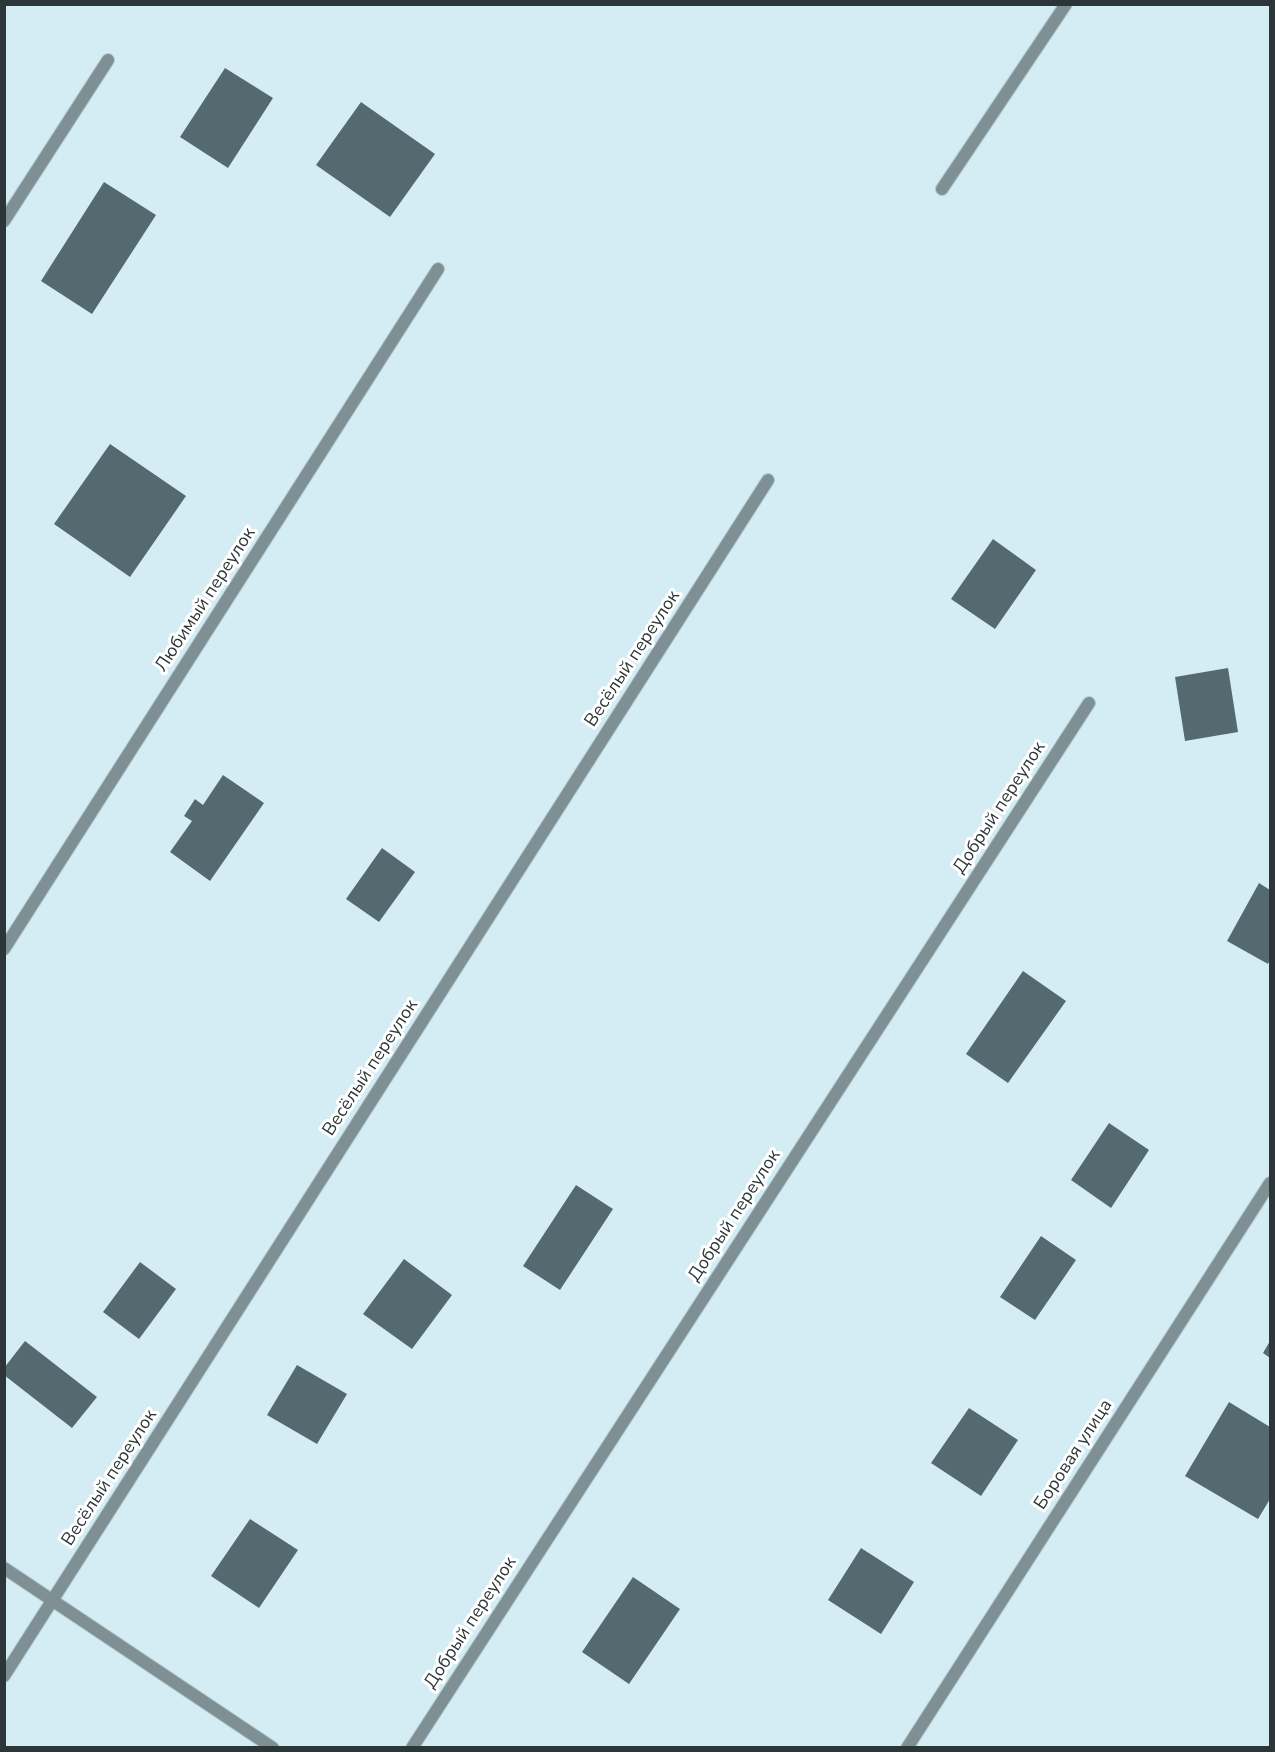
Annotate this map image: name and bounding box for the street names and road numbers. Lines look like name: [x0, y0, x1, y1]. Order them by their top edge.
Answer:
street label: Любимый переулок: [151, 524, 261, 676]
street label: Весёлый переулок: [581, 587, 685, 731]
street label: Добрый переулок: [949, 738, 1051, 878]
street label: Весёлый переулок: [319, 996, 423, 1140]
street label: Добрый переулок: [684, 1146, 786, 1286]
street label: Боровая улица: [1030, 1396, 1118, 1514]
street label: Весёлый переулок: [58, 1406, 162, 1550]
street label: Добрый переулок: [420, 1553, 522, 1693]

